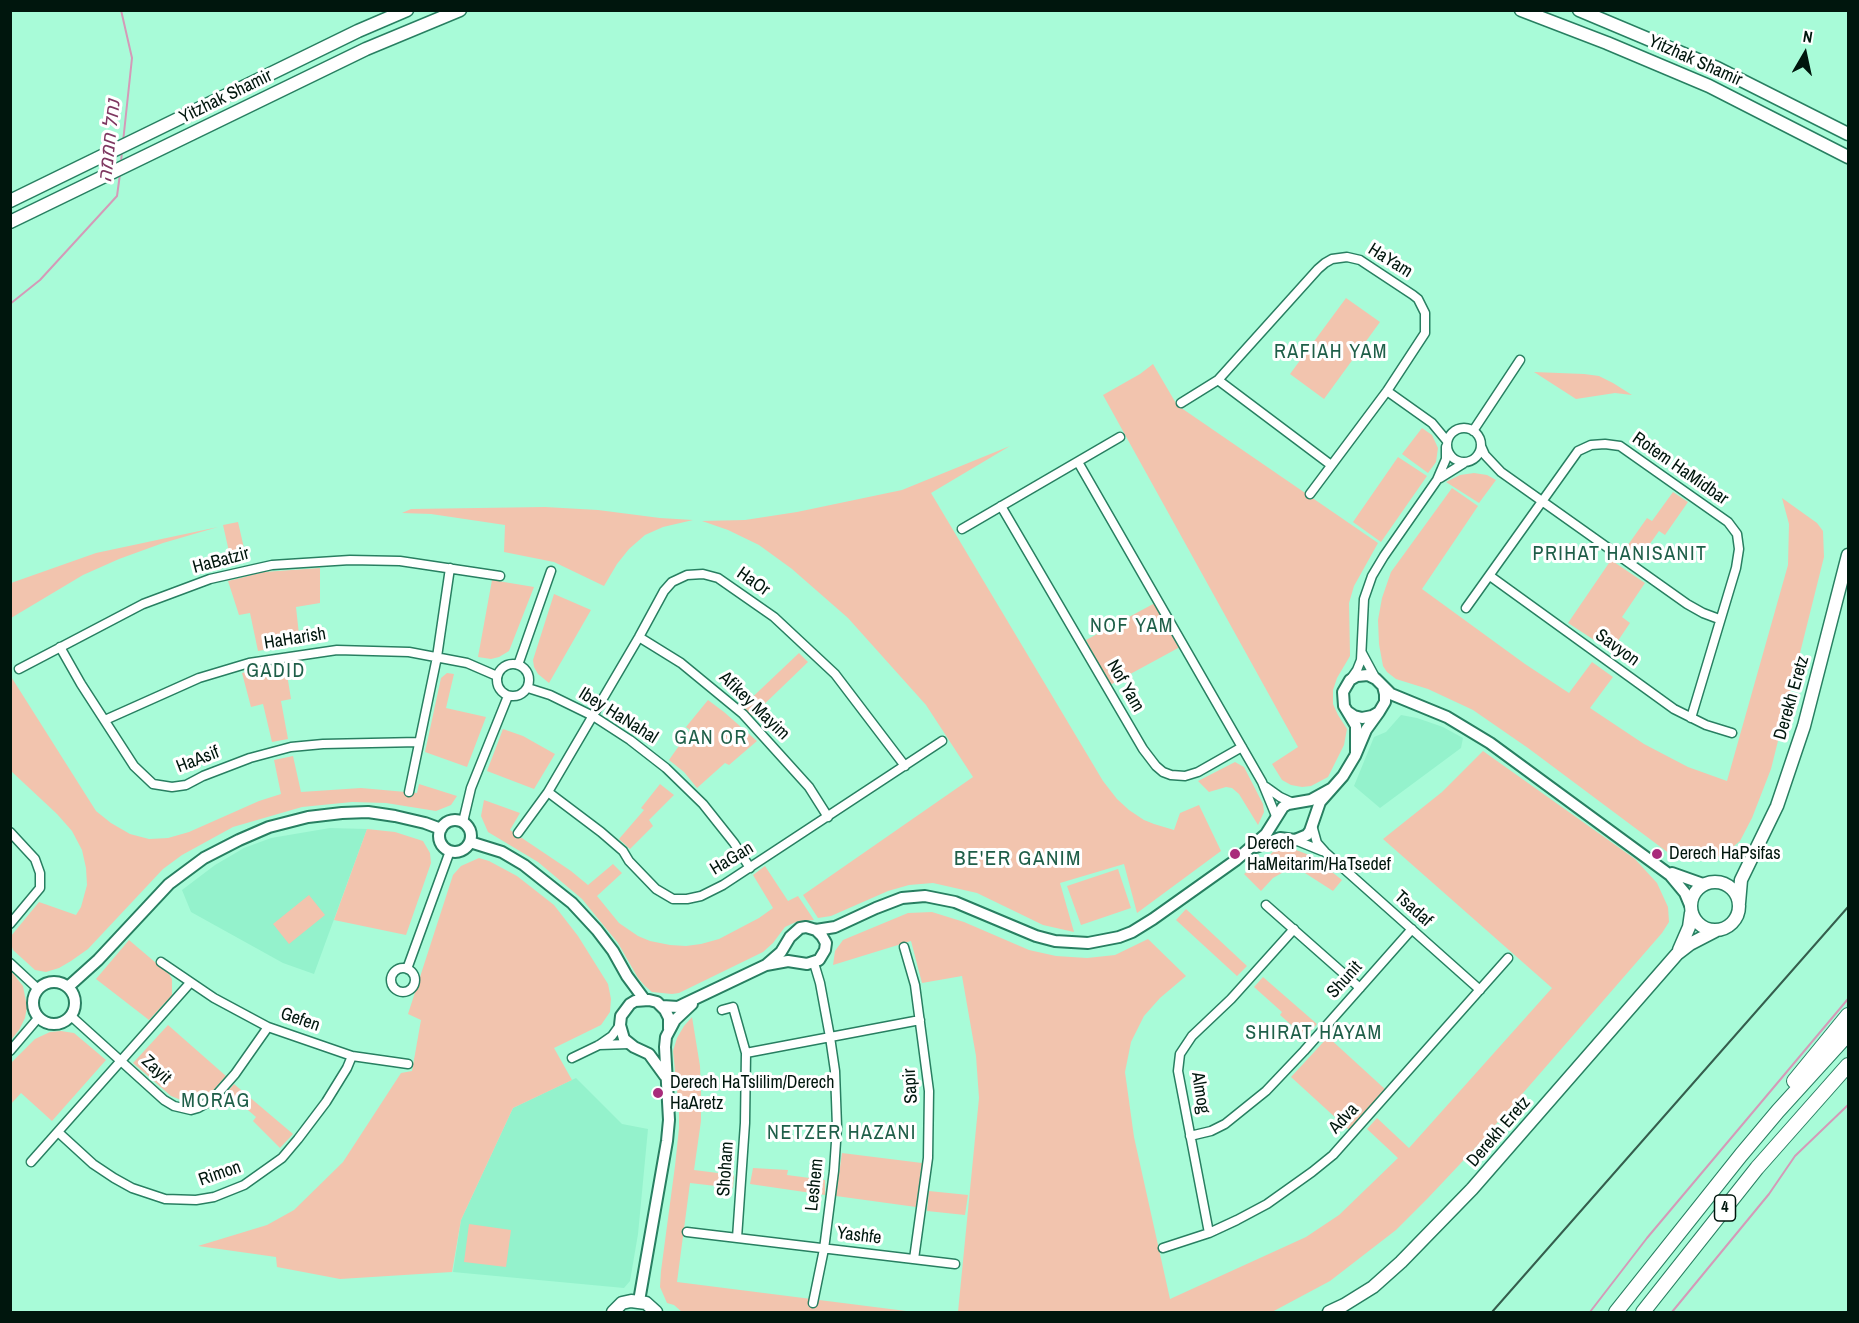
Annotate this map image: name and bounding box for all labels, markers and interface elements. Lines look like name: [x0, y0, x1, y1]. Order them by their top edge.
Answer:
north arrow: [1775, 24, 1835, 84]
text: N: [1801, 25, 1814, 48]
street label: Yitzhak Shamir: [1645, 31, 1745, 91]
street label: Yitzhak Shamir: [176, 65, 276, 129]
water label: נחל חממה: [94, 98, 126, 184]
street label: HaYam: [1364, 239, 1416, 283]
district label: RAFIAH YAM: [1274, 341, 1388, 365]
street label: Rotem HaMidbar: [1628, 428, 1732, 510]
street label: HaBatzir: [190, 543, 252, 579]
district label: PRIHAT HANISANIT: [1533, 543, 1707, 567]
street label: HaOr: [732, 563, 774, 601]
district label: NOF YAM: [1090, 615, 1174, 639]
street label: HaHarish: [263, 623, 327, 655]
street label: Savyon: [1591, 625, 1643, 671]
street label: Derekh Eretz: [1770, 654, 1814, 742]
street label: Nof Yam: [1102, 656, 1148, 716]
district label: GADID: [246, 660, 306, 684]
street label: Afikey Mayim: [714, 667, 794, 745]
street label: Ibey HaNahal: [574, 683, 662, 749]
district label: GAN OR: [674, 727, 748, 751]
street label: HaAsif: [173, 742, 223, 778]
place label: Derech HaMeitarim/HaTsedef: [1247, 833, 1391, 876]
street label: HaGan: [706, 838, 758, 880]
place label: Derech HaPsifas: [1669, 843, 1781, 865]
district label: BE'ER GANIM: [954, 846, 1082, 872]
marker: Derech HaMeitarim/HaTsedef: [1228, 847, 1242, 861]
marker: Derech HaPsifas: [1650, 847, 1664, 861]
street label: Tsadaf: [1389, 886, 1437, 932]
street label: Shunit: [1323, 957, 1367, 1003]
street label: Gefen: [277, 1003, 323, 1037]
district label: SHIRAT HAYAM: [1245, 1022, 1383, 1046]
street label: Zayit: [137, 1051, 175, 1089]
street label: Sapir: [899, 1068, 923, 1104]
street label: Almog: [1186, 1071, 1214, 1115]
place label: Derech HaTslilim/Derech HaAretz: [670, 1072, 834, 1114]
marker: Derech HaTslilim/Derech HaAretz: [651, 1086, 665, 1100]
district label: MORAG: [181, 1090, 251, 1114]
street label: Derekh Eretz: [1463, 1092, 1535, 1172]
street label: Adva: [1325, 1099, 1363, 1139]
district label: NETZER HAZANI: [767, 1122, 917, 1146]
street label: Shoham: [713, 1141, 739, 1197]
street label: Rimon: [196, 1157, 244, 1191]
street label: Leshem: [802, 1158, 828, 1212]
road number: 4: [1714, 1195, 1736, 1221]
street label: Yashfe: [835, 1223, 883, 1249]

